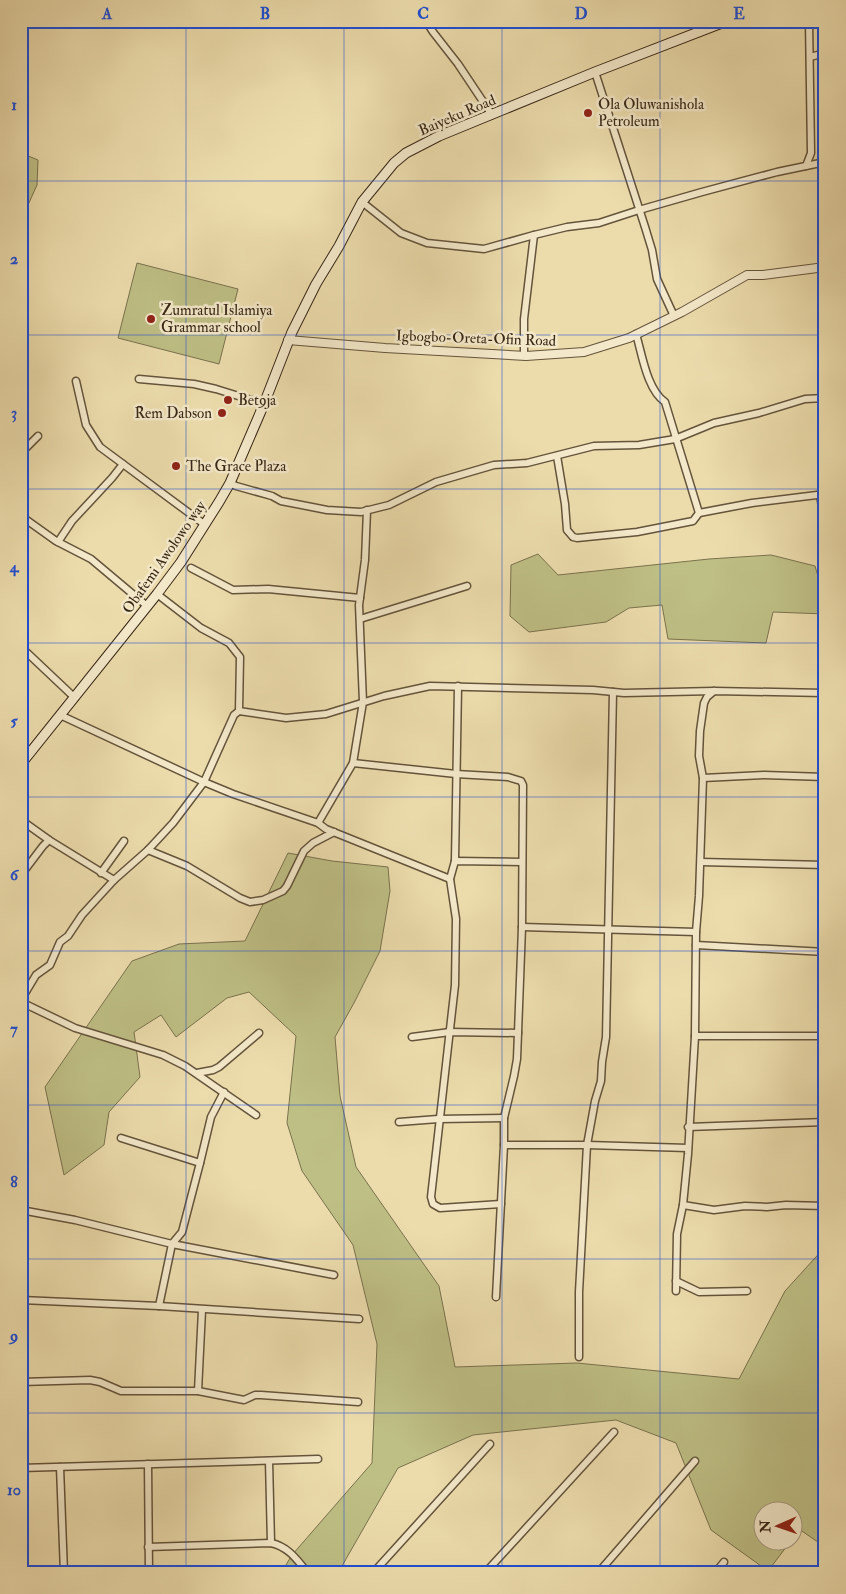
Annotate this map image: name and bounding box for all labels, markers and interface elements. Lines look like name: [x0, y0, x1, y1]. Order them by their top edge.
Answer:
text: A: [101, 4, 113, 24]
text: B: [260, 4, 270, 24]
text: C: [417, 4, 429, 24]
text: D: [574, 4, 588, 24]
text: E: [733, 4, 745, 24]
street label: Baiyeku Road: [416, 90, 499, 140]
text: 1: [11, 95, 17, 115]
place label: Ola Oluwanishola Petroleum: [598, 95, 705, 131]
marker: Ola Oluwanishola Petroleum: [582, 107, 594, 119]
text: 2: [10, 249, 18, 269]
place label: Zumratul Islamiya Grammar school: [161, 301, 273, 337]
marker: Zumratul Islamiya Grammar school: [145, 313, 157, 325]
street label: Igbogbo-Oreta-Ofin Road: [395, 326, 557, 351]
place label: Bet9ja: [238, 391, 277, 410]
marker: Bet9ja: [222, 394, 234, 406]
text: 3: [11, 403, 17, 423]
place label: Rem Dabson: [134, 404, 212, 423]
marker: Rem Dabson: [216, 407, 228, 419]
place label: The Grace Plaza: [186, 457, 287, 476]
marker: The Grace Plaza: [170, 460, 182, 472]
street label: Obafemi Awolowo way: [118, 497, 211, 617]
text: 4: [9, 557, 20, 577]
text: 5: [10, 711, 18, 731]
text: 6: [10, 865, 20, 885]
text: 7: [10, 1019, 18, 1039]
text: 8: [10, 1172, 18, 1192]
text: 9: [8, 1326, 18, 1346]
text: 10: [7, 1480, 21, 1500]
north arrow: [754, 1502, 804, 1552]
text: N: [757, 1519, 774, 1534]

